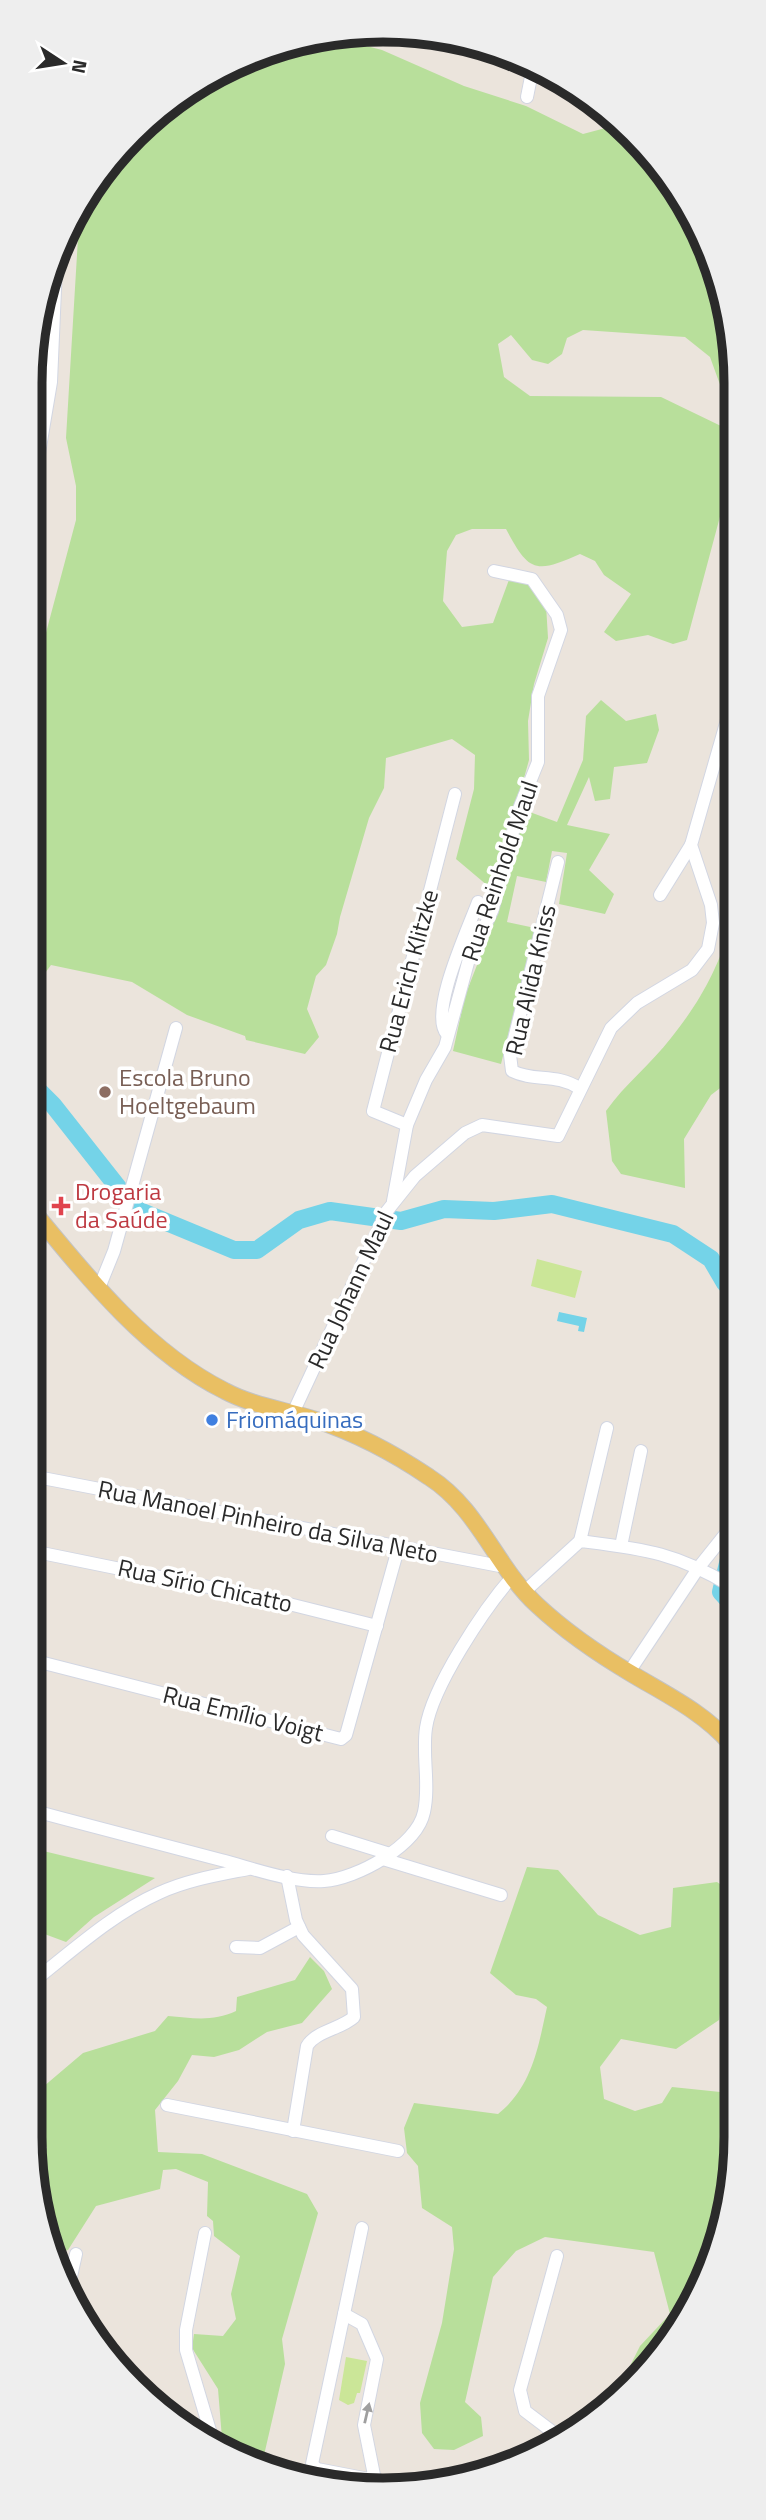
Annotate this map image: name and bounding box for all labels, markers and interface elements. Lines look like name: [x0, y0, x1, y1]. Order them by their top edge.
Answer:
north arrow: [28, 28, 98, 98]
text: N: [65, 57, 96, 76]
street label: Rua Reinhold Maul: [451, 775, 547, 966]
street label: Rua Erich Klitzke: [369, 885, 447, 1056]
street label: Rua Alida Kniss: [495, 901, 565, 1059]
place label: Escola Bruno Hoeltgebaum: [119, 1059, 256, 1123]
marker: Escola Bruno Hoeltgebaum: [97, 1084, 113, 1100]
place label: Drogaria da Saúde: [75, 1173, 168, 1237]
marker: Drogaria da Saúde: [53, 1198, 69, 1214]
street label: Rua Johann Maul: [298, 1205, 402, 1375]
place label: Friomáquinas: [226, 1401, 363, 1437]
marker: Friomáquinas: [204, 1412, 220, 1428]
street label: Rua Manoel Pinheiro da Silva Neto: [95, 1470, 441, 1572]
street label: Rua Sírio Chicatto: [115, 1549, 296, 1621]
street label: Rua Emílio Voigt: [159, 1676, 328, 1750]
one-way arrow: [362, 2402, 373, 2424]

